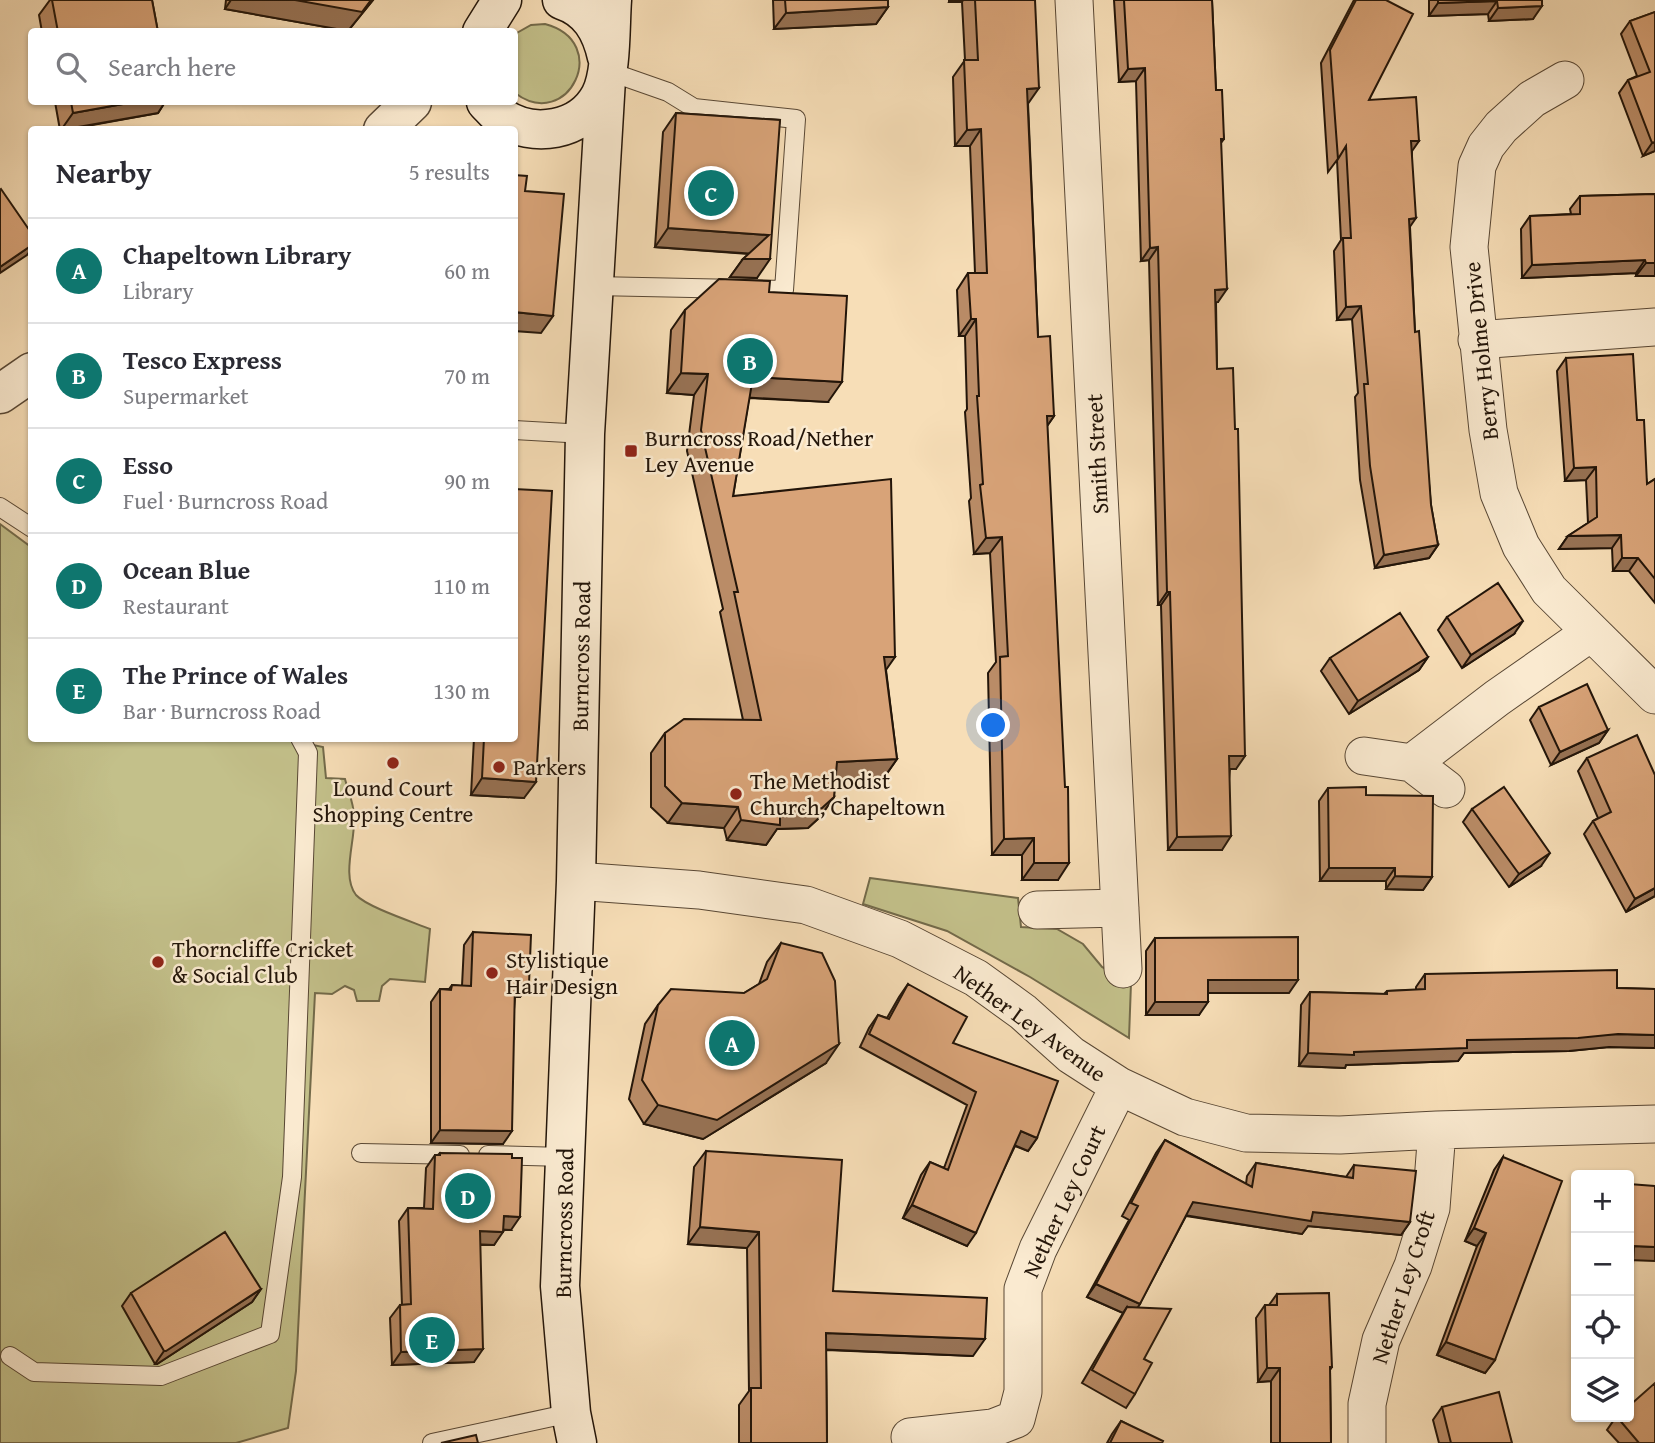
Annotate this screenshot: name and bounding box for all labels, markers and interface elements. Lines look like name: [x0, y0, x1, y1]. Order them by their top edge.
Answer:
search box: [28, 28, 518, 105]
text: Search here: [108, 47, 236, 86]
icon: search: [52, 48, 90, 86]
text: Nearby: [56, 150, 152, 194]
text: 5 results: [409, 155, 490, 188]
pin: C: [688, 167, 734, 219]
text: Chapeltown Library: [123, 235, 351, 274]
text: A: [72, 254, 86, 287]
text: 60 m: [444, 254, 490, 287]
street label: Berry Holme Drive: [1455, 260, 1506, 442]
text: Library: [123, 274, 194, 307]
pin: B: [727, 335, 773, 387]
text: Tesco Express: [123, 340, 282, 379]
text: B: [72, 359, 86, 392]
text: 70 m: [444, 359, 490, 392]
text: Supermarket: [123, 379, 249, 412]
street label: Smith Street: [1077, 393, 1116, 515]
place label: Burncross Road/Nether Ley Avenue: [645, 421, 874, 480]
marker: Burncross Road/Nether Ley Avenue: [623, 443, 639, 459]
text: Esso: [123, 445, 173, 484]
text: C: [72, 464, 86, 497]
text: 90 m: [444, 464, 490, 497]
text: Fuel · Burncross Road: [123, 484, 328, 517]
text: Ocean Blue: [123, 550, 250, 589]
text: D: [72, 569, 86, 602]
text: 110 m: [433, 569, 490, 602]
street label: Burncross Road: [563, 580, 598, 731]
text: Restaurant: [123, 589, 229, 622]
text: The Prince of Wales: [123, 655, 348, 694]
text: E: [73, 674, 85, 707]
text: 130 m: [433, 674, 490, 707]
text: Bar · Burncross Road: [123, 694, 321, 727]
your location: [976, 708, 1010, 742]
place label: Parkers: [513, 750, 586, 783]
marker: Lound Court Shopping Centre: [385, 755, 401, 771]
marker: Parkers: [491, 759, 507, 775]
place label: The Methodist Church, Chapeltown: [750, 764, 945, 823]
place label: Lound Court Shopping Centre: [313, 771, 473, 830]
marker: The Methodist Church, Chapeltown: [728, 786, 744, 802]
place label: Thorncliffe Cricket & Social Club: [172, 932, 354, 991]
place label: Stylistique Hair Design: [506, 943, 618, 1002]
marker: Thorncliffe Cricket & Social Club: [150, 954, 166, 970]
street label: Nether Ley Avenue: [947, 956, 1113, 1089]
marker: Stylistique Hair Design: [484, 965, 500, 981]
pin: A: [709, 1017, 755, 1069]
street label: Nether Ley Court: [1014, 1119, 1113, 1283]
street label: Burncross Road: [546, 1147, 581, 1298]
pin: D: [445, 1170, 491, 1222]
map controls: [1571, 1170, 1634, 1422]
button: +: [1571, 1170, 1634, 1233]
street label: Nether Ley Croft: [1362, 1206, 1443, 1368]
button: −: [1571, 1233, 1634, 1296]
button: locate: [1571, 1296, 1634, 1359]
pin: E: [409, 1314, 455, 1366]
button: layers: [1571, 1359, 1634, 1422]

